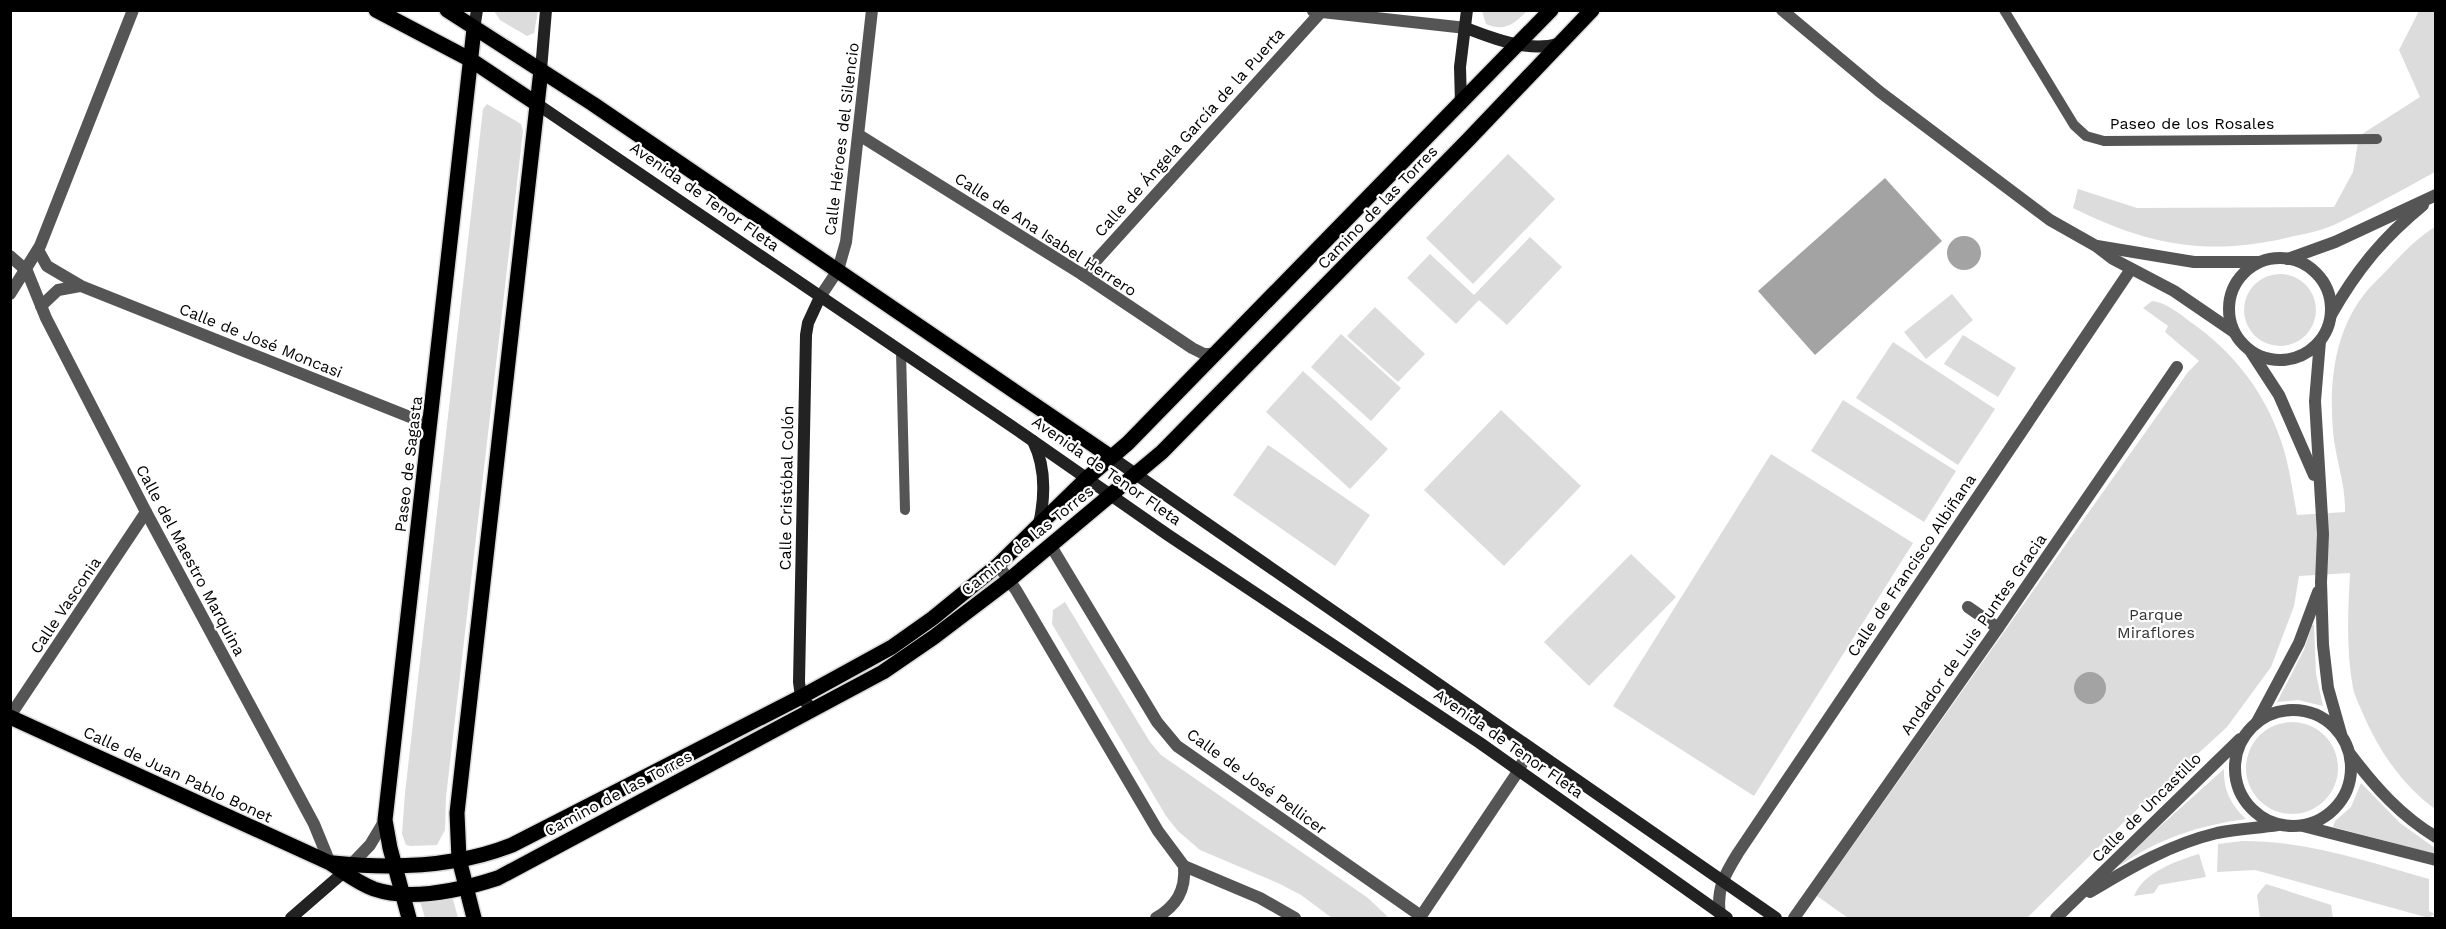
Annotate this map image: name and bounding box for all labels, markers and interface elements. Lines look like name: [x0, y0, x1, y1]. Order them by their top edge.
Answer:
street label: Calle de Ángela García de la Puerta: [1090, 24, 1288, 241]
street label: Calle Héroes del Silencio: [820, 41, 863, 237]
street label: Paseo de los Rosales: [2110, 114, 2274, 133]
street label: Avenida de Tenor Fleta: [626, 138, 783, 255]
street label: Camino de las Torres: [1313, 142, 1441, 273]
street label: Calle de Ana Isabel Herrero: [951, 168, 1140, 300]
street label: Calle de José Moncasi: [176, 299, 345, 382]
street label: Paseo de Sagasta: [391, 395, 426, 533]
street label: Calle Cristóbal Colón: [776, 405, 797, 571]
street label: Avenida de Tenor Fleta: [1028, 412, 1185, 529]
street label: Calle del Maestro Marquina: [132, 461, 249, 659]
street label: Calle de Francisco Albiñana: [1843, 470, 1980, 660]
street label: Camino de las Torres: [957, 481, 1097, 600]
street label: Andador de Luis Puntes Gracia: [1896, 530, 2050, 739]
street label: Calle Vasconia: [26, 553, 105, 657]
park label: Parque Miraflores: [2117, 605, 2195, 642]
street label: Avenida de Tenor Fleta: [1430, 685, 1587, 802]
street label: Calle de Juan Pablo Bonet: [80, 722, 276, 827]
street label: Calle de José Pellicer: [1183, 724, 1331, 839]
street label: Camino de las Torres: [541, 746, 695, 840]
street label: Calle de Uncastillo: [2088, 749, 2205, 866]

